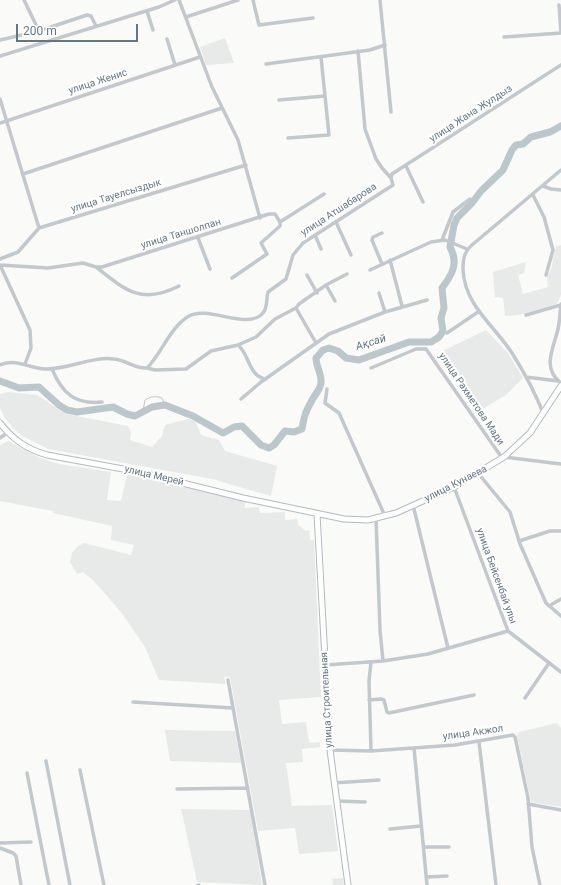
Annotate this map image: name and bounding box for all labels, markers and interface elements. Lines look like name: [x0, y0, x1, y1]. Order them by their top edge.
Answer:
scale bar: [18, 16, 140, 42]
text: 200 m: [23, 24, 57, 38]
street label: улица Женис: [67, 67, 129, 97]
street label: улица Жана Жулдыз: [427, 83, 515, 145]
street label: улица Тауелсыздык: [69, 177, 163, 215]
street label: улица Атшабарова: [299, 181, 379, 239]
street label: улица Таншолпан: [140, 216, 222, 252]
water label: Ақсай: [354, 332, 388, 354]
street label: улица Рахметова Мади: [436, 350, 506, 448]
street label: улица Мерей: [123, 463, 185, 489]
street label: улица Кунаева: [423, 463, 489, 505]
street label: улица Бейсенбай улы: [473, 527, 519, 625]
street label: улица Строительная: [318, 652, 336, 748]
street label: улица Акжол: [442, 723, 504, 743]

